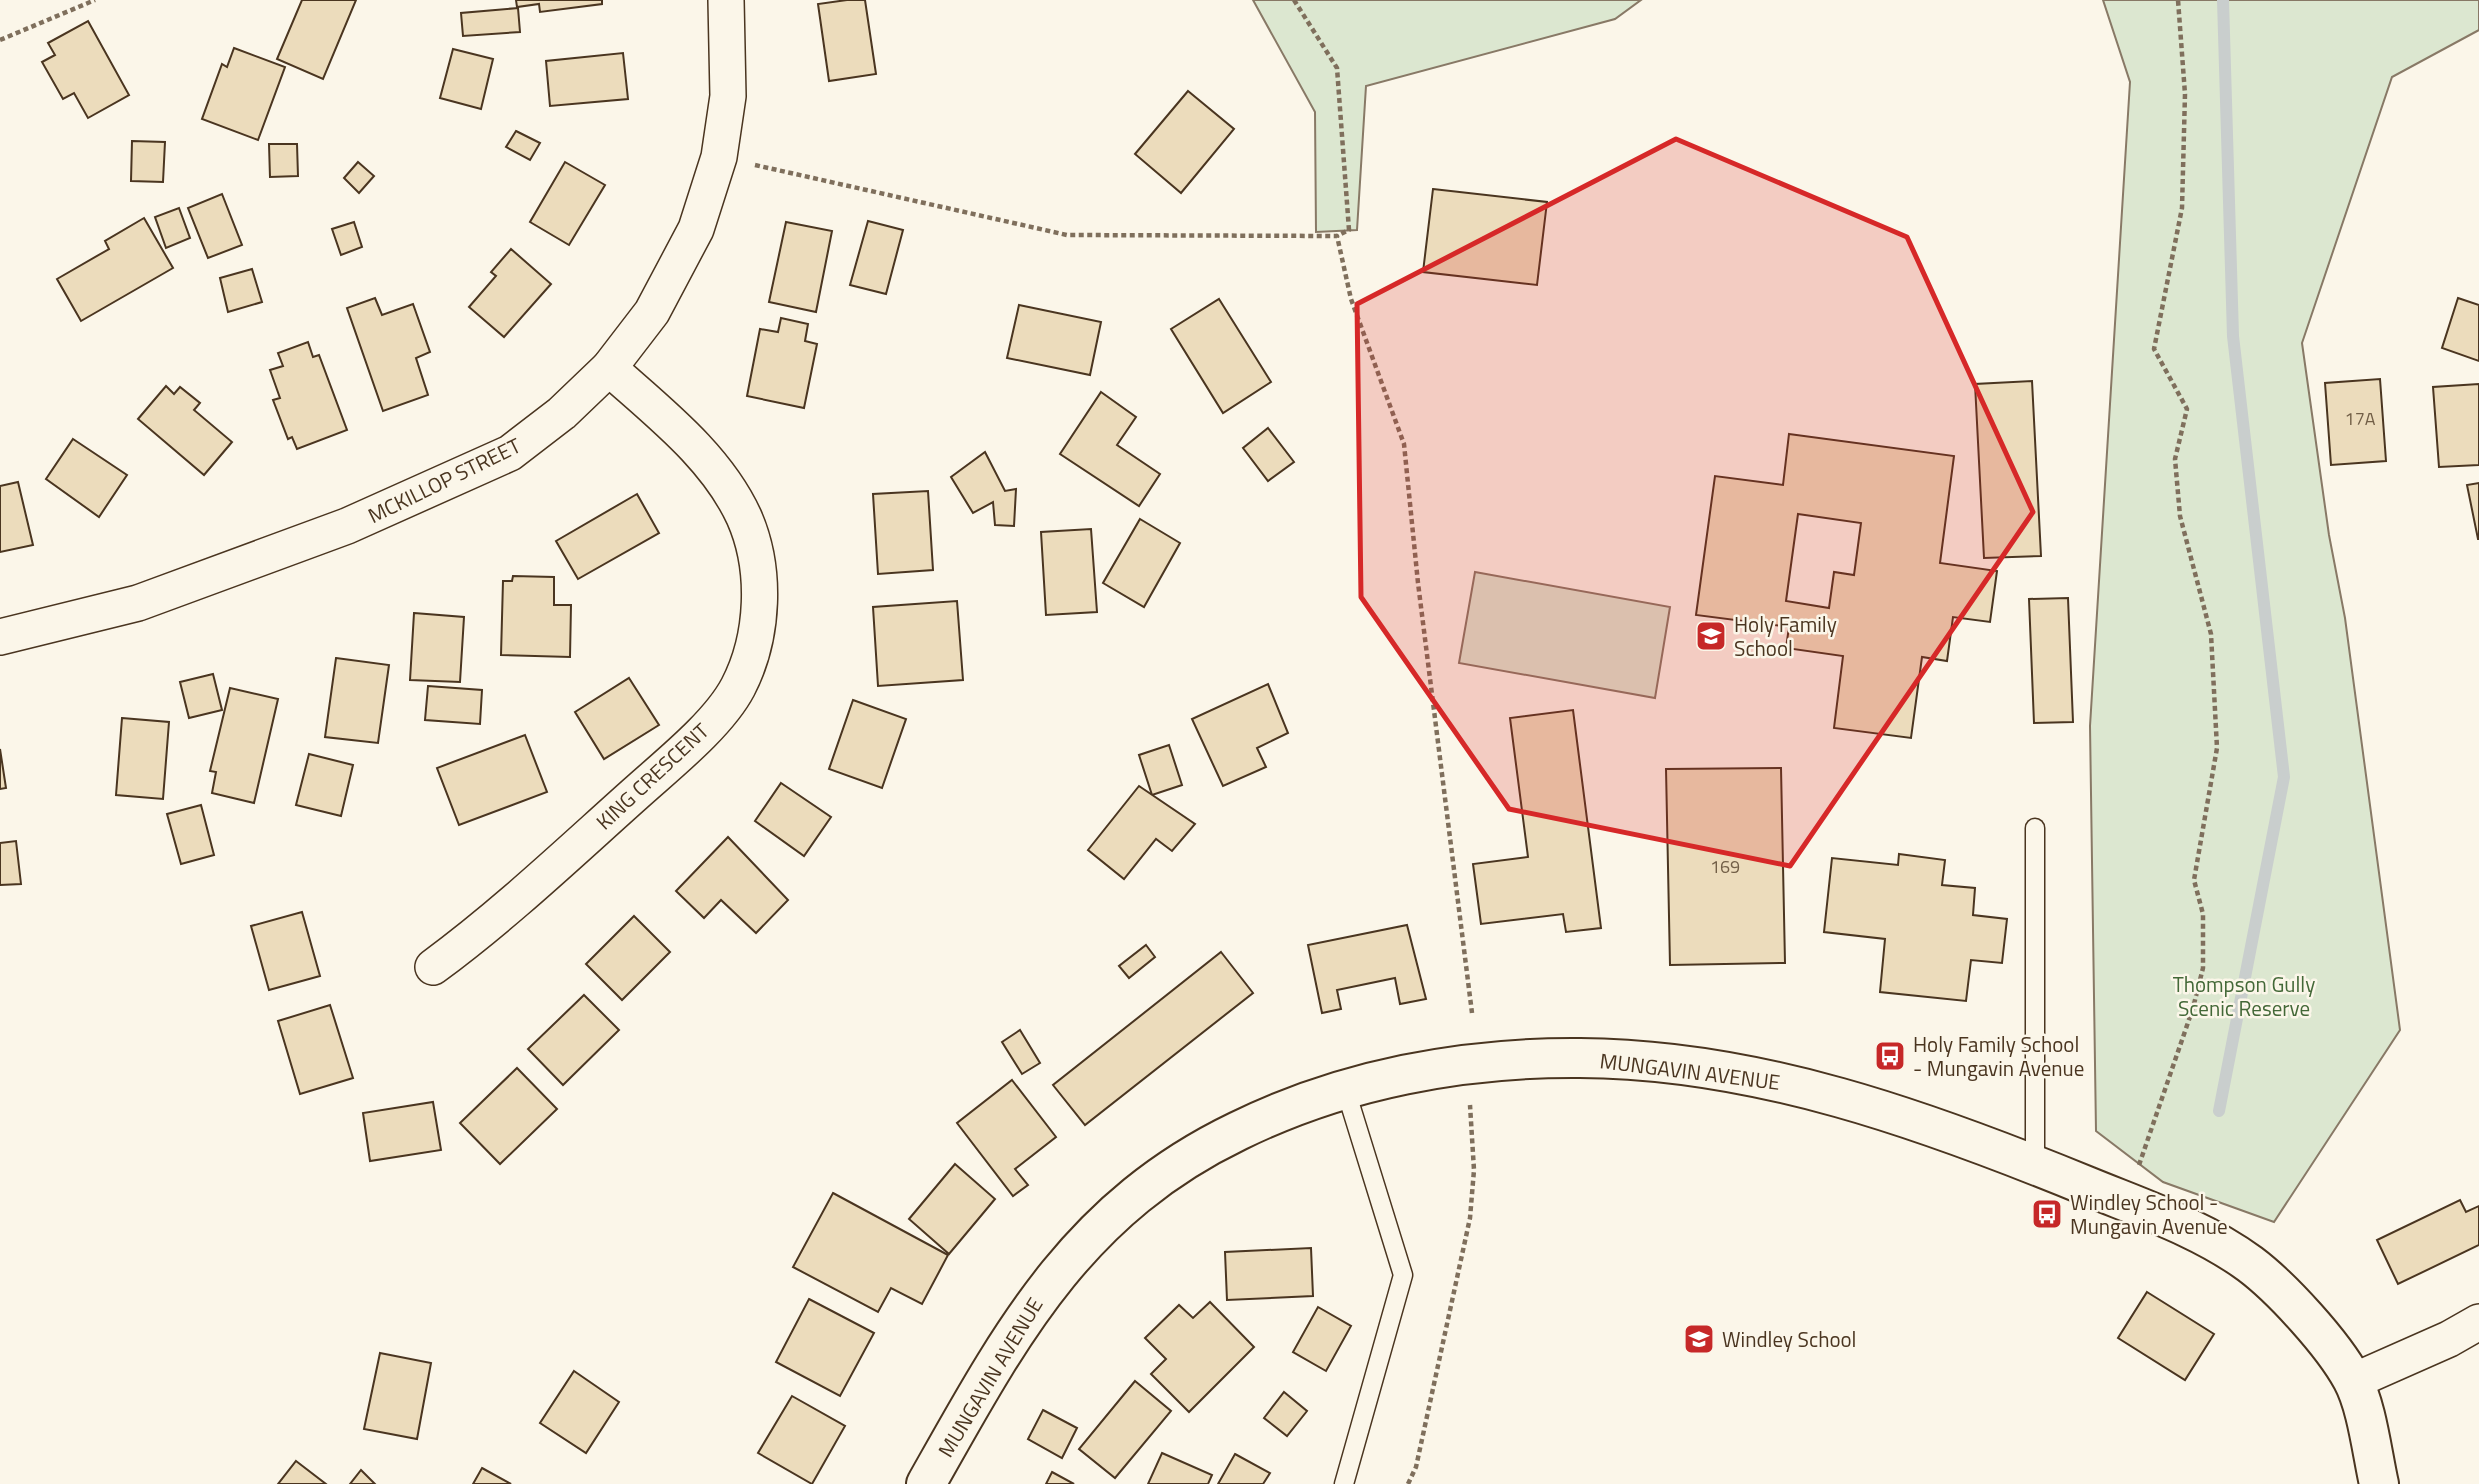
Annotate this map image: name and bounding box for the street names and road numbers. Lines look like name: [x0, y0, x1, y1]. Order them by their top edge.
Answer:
street label: MCKILLOP STREET: [362, 429, 526, 531]
street label: KING CRESCENT: [588, 715, 716, 837]
street label: MUNGAVIN AVENUE: [1598, 1044, 1782, 1098]
street label: MUNGAVIN AVENUE: [930, 1291, 1050, 1463]

